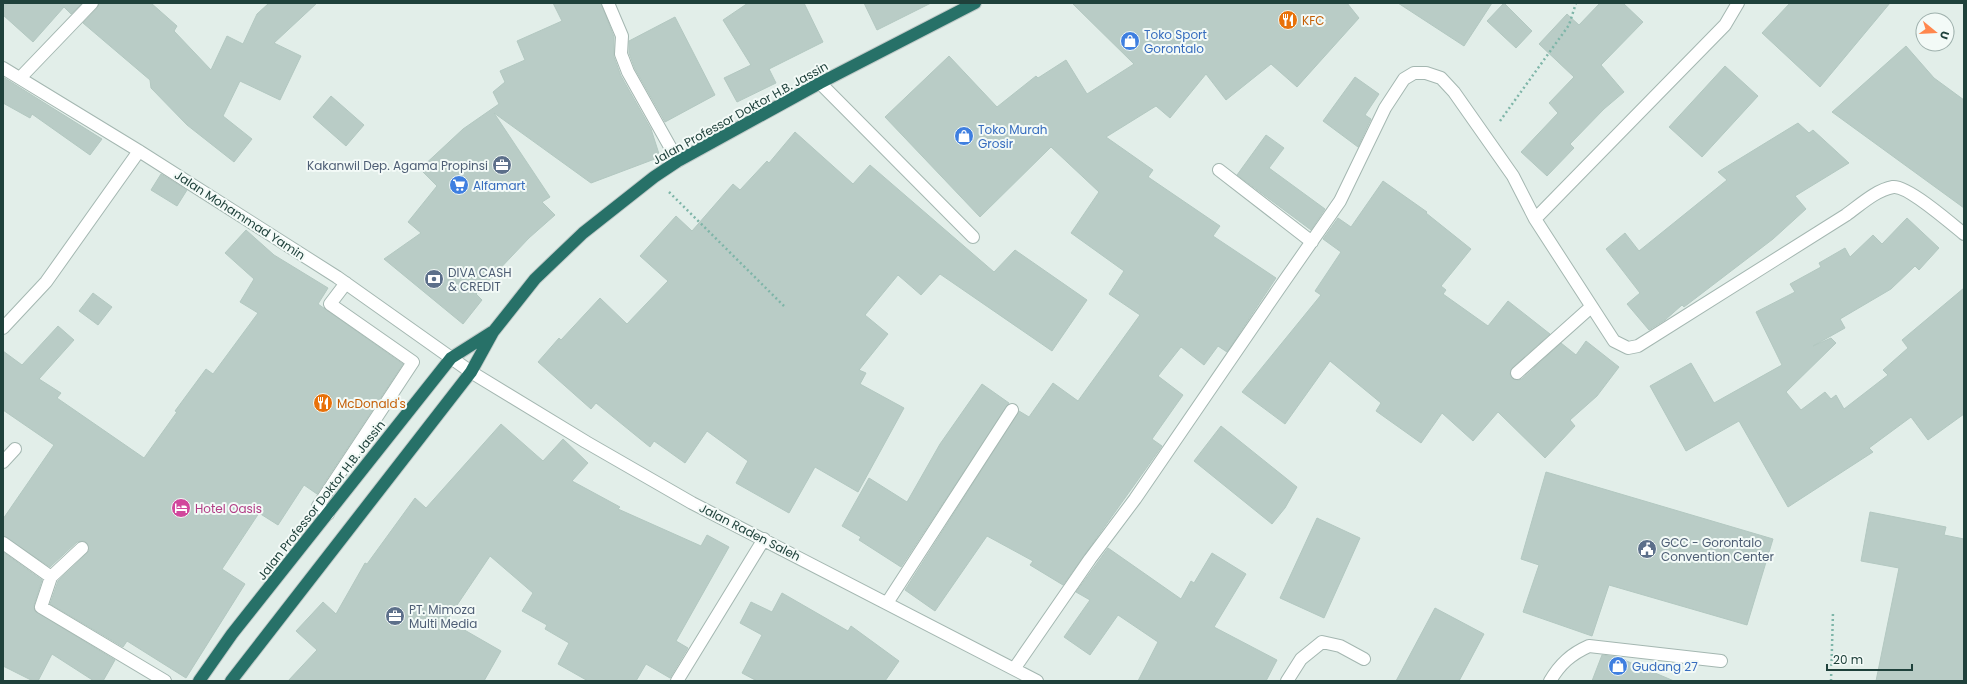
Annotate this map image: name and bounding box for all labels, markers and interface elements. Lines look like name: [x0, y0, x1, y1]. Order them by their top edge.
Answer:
restaurant icon: KFC: [1277, 9, 1299, 31]
place label: KFC: [1302, 12, 1325, 29]
north arrow: [1915, 12, 1955, 52]
place label: Toko Sport Gorontalo: [1144, 26, 1207, 57]
text: U: [1936, 29, 1953, 41]
shop icon: Toko Sport Gorontalo: [1119, 30, 1141, 52]
street label: Jalan Professor Doktor H.B. Jassin: [649, 57, 831, 169]
place label: Toko Murah Grosir: [978, 121, 1048, 152]
shop icon: Toko Murah Grosir: [953, 125, 975, 147]
office icon: Kakanwil Dep. Agama Propinsi: [491, 154, 513, 176]
place label: Kakanwil Dep. Agama Propinsi: [307, 157, 488, 174]
street label: Jalan Mohammad Yamin: [171, 166, 309, 264]
supermarket icon: Alfamart: [448, 174, 470, 196]
place label: Alfamart: [473, 177, 525, 194]
place label: DIVA CASH & CREDIT: [448, 264, 512, 295]
bank icon: DIVA CASH & CREDIT: [423, 268, 445, 290]
restaurant icon: McDonald's: [312, 392, 334, 414]
place label: McDonald's: [337, 395, 406, 412]
street label: Jalan Professor Doktor H.B. Jassin: [253, 417, 389, 583]
hotel icon: Hotel Oasis: [170, 497, 192, 519]
street label: Jalan Raden Saleh: [696, 499, 804, 565]
place label: Hotel Oasis: [195, 500, 262, 517]
place label: GCC - Gorontalo Convention Center: [1661, 534, 1775, 565]
public building icon: GCC - Gorontalo Convention Center: [1636, 538, 1658, 560]
place label: PT. Mimoza Multi Media: [409, 601, 477, 632]
office icon: PT. Mimoza Multi Media: [384, 605, 406, 627]
scale bar: [1827, 646, 1912, 672]
text: 20 m: [1833, 651, 1863, 668]
shop icon: Gudang 27: [1607, 655, 1629, 677]
place label: Gudang 27: [1632, 658, 1698, 675]

